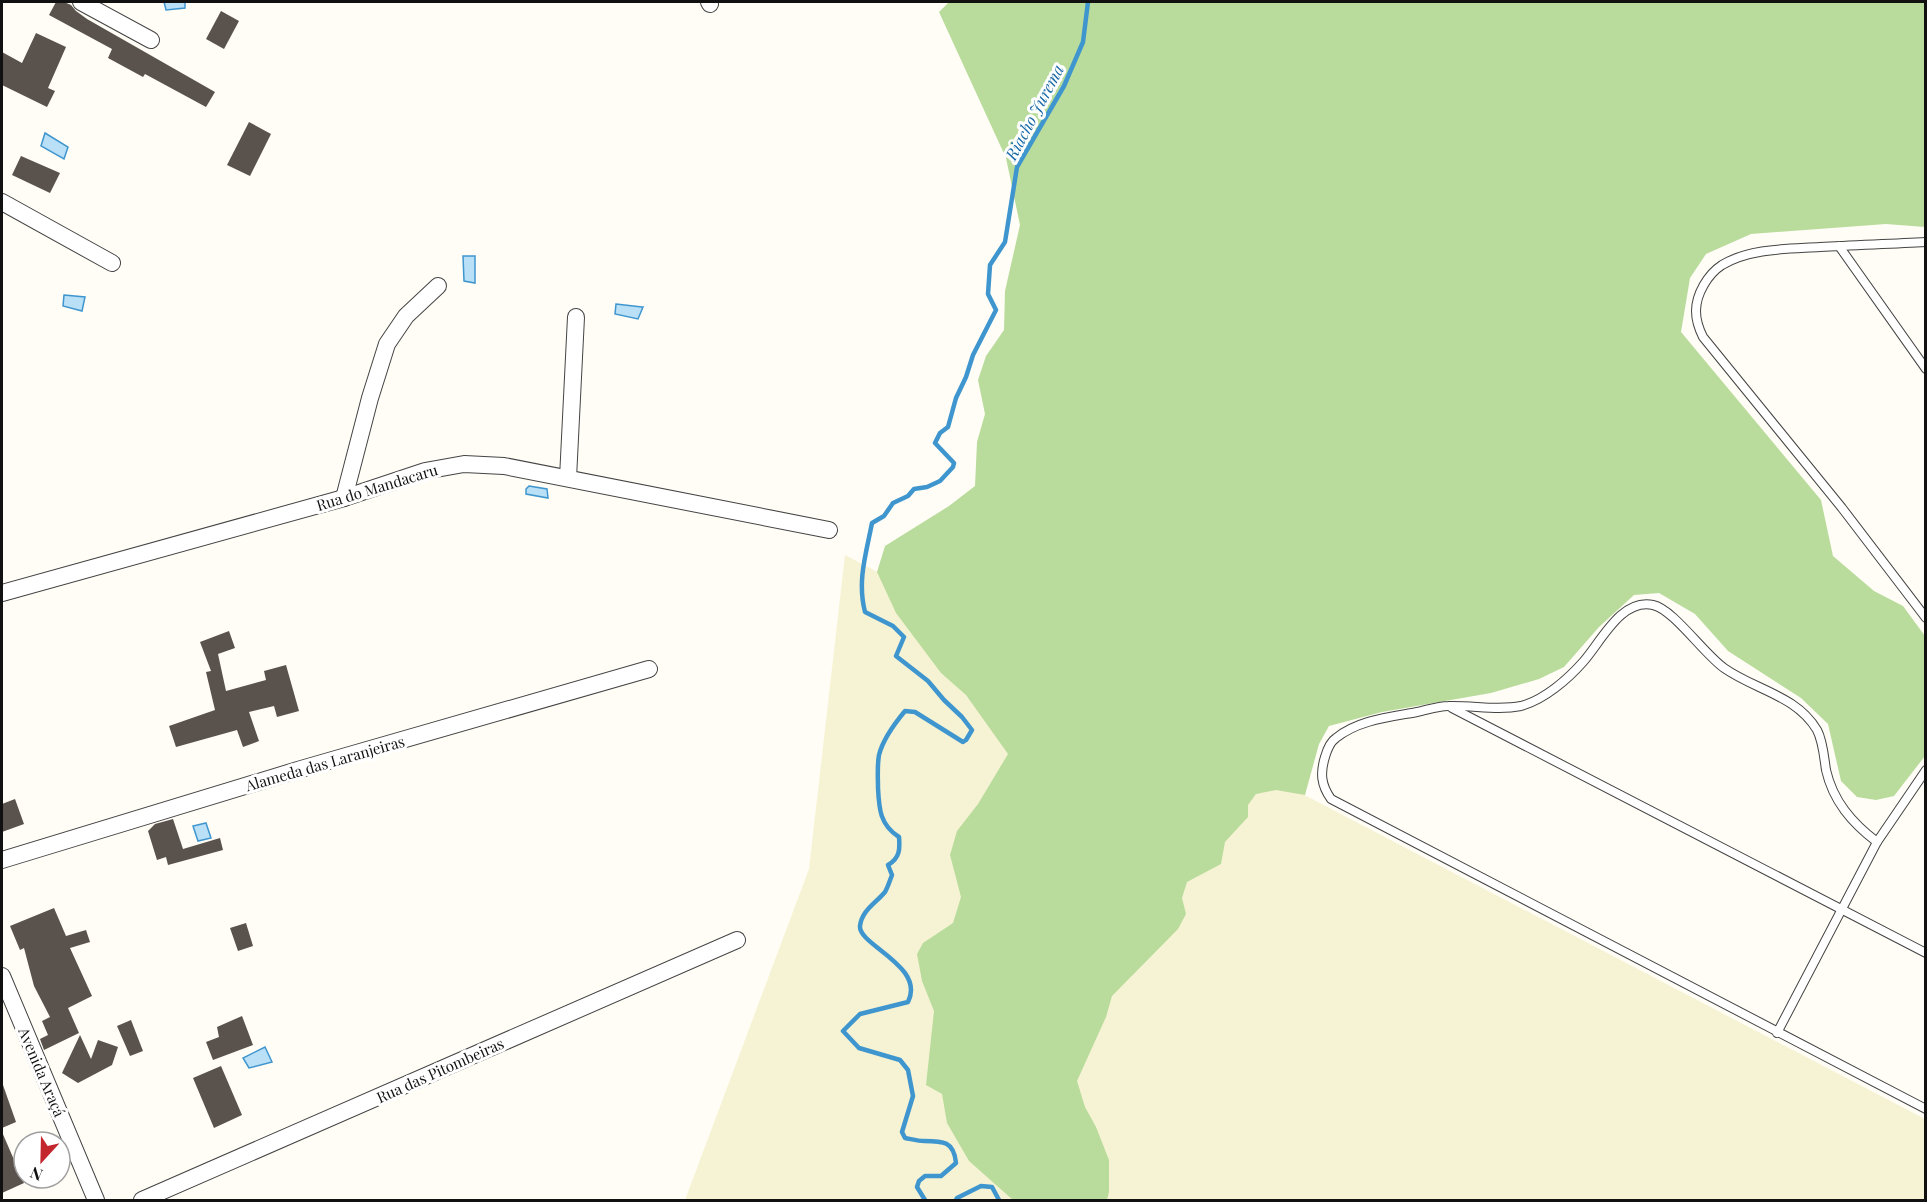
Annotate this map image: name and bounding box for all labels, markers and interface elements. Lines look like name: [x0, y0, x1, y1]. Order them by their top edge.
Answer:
water label: Riacho Jurema: [1000, 61, 1068, 164]
street label: Rua do Mandacaru: [314, 459, 440, 515]
street label: Alameda das Laranjeiras: [242, 731, 407, 796]
street label: Avenida Araçá: [14, 1023, 70, 1120]
street label: Rua das Pitombeiras: [373, 1033, 507, 1107]
north arrow: [12, 1130, 72, 1190]
text: N: [26, 1162, 45, 1186]

